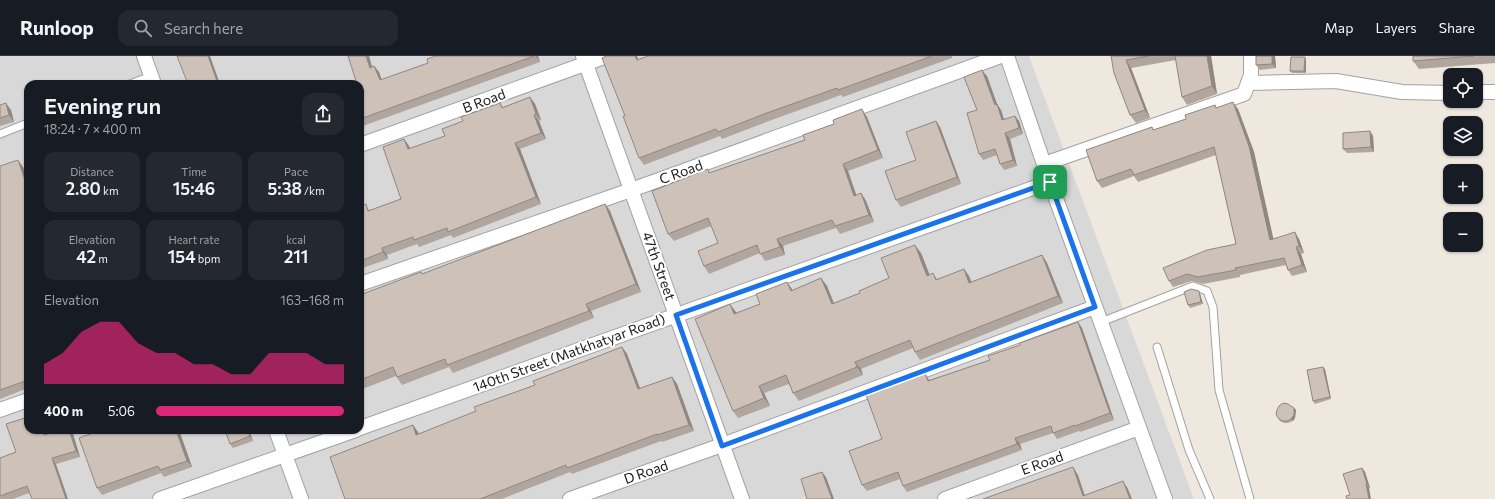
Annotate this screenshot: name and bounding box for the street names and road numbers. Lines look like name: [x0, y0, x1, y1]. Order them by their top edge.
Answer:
street label: B Road: [460, 85, 508, 116]
street label: C Road: [657, 156, 705, 187]
street label: 47th Street: [639, 229, 680, 303]
street label: 140th Street (Matkhatyar Road): [470, 310, 667, 395]
street label: E Road: [1018, 447, 1065, 478]
street label: D Road: [621, 456, 670, 487]

